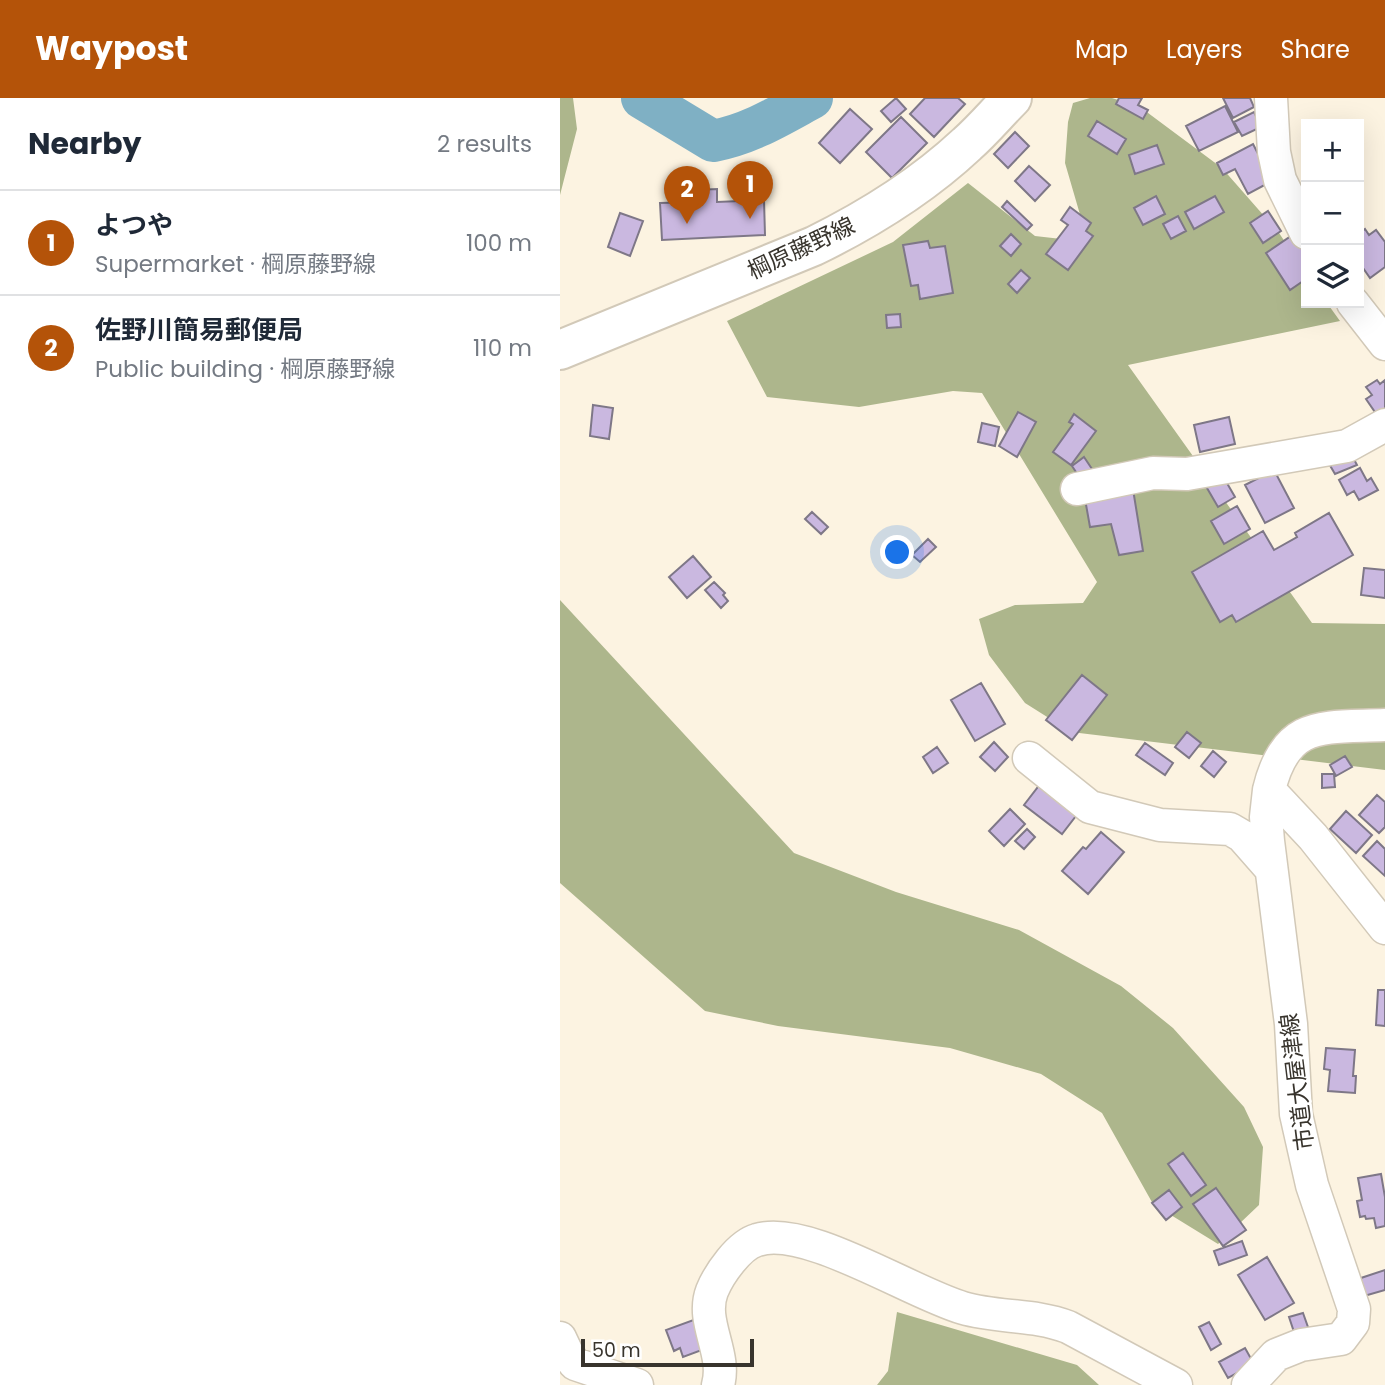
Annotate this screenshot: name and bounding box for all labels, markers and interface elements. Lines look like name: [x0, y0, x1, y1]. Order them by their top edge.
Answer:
text: Waypost: [35, 25, 188, 72]
text: Map: [1075, 33, 1128, 66]
text: Layers: [1166, 33, 1242, 66]
text: Share: [1280, 33, 1350, 66]
map controls: [1301, 119, 1364, 308]
button: +: [1301, 119, 1364, 182]
text: Nearby: [28, 122, 142, 165]
text: 2 results: [437, 128, 532, 160]
pin: 1: [727, 161, 773, 219]
pin: 2: [664, 166, 710, 224]
button: −: [1301, 182, 1364, 245]
text: よつや: [95, 207, 173, 243]
street label: 棡原藤野線: [742, 209, 860, 287]
text: 1: [47, 227, 55, 259]
text: 100 m: [466, 227, 532, 259]
button: layers: [1301, 245, 1364, 308]
text: Supermarket · 棡原藤野線: [95, 248, 376, 280]
text: 佐野川簡易郵便局: [95, 312, 303, 348]
text: 2: [44, 332, 58, 364]
text: 110 m: [473, 332, 532, 364]
text: Public building · 棡原藤野線: [95, 353, 395, 385]
your location: [880, 535, 914, 569]
street label: 市道大屋津線: [1273, 1012, 1321, 1152]
scale bar: [581, 1336, 754, 1368]
text: 50 m: [592, 1337, 641, 1364]

